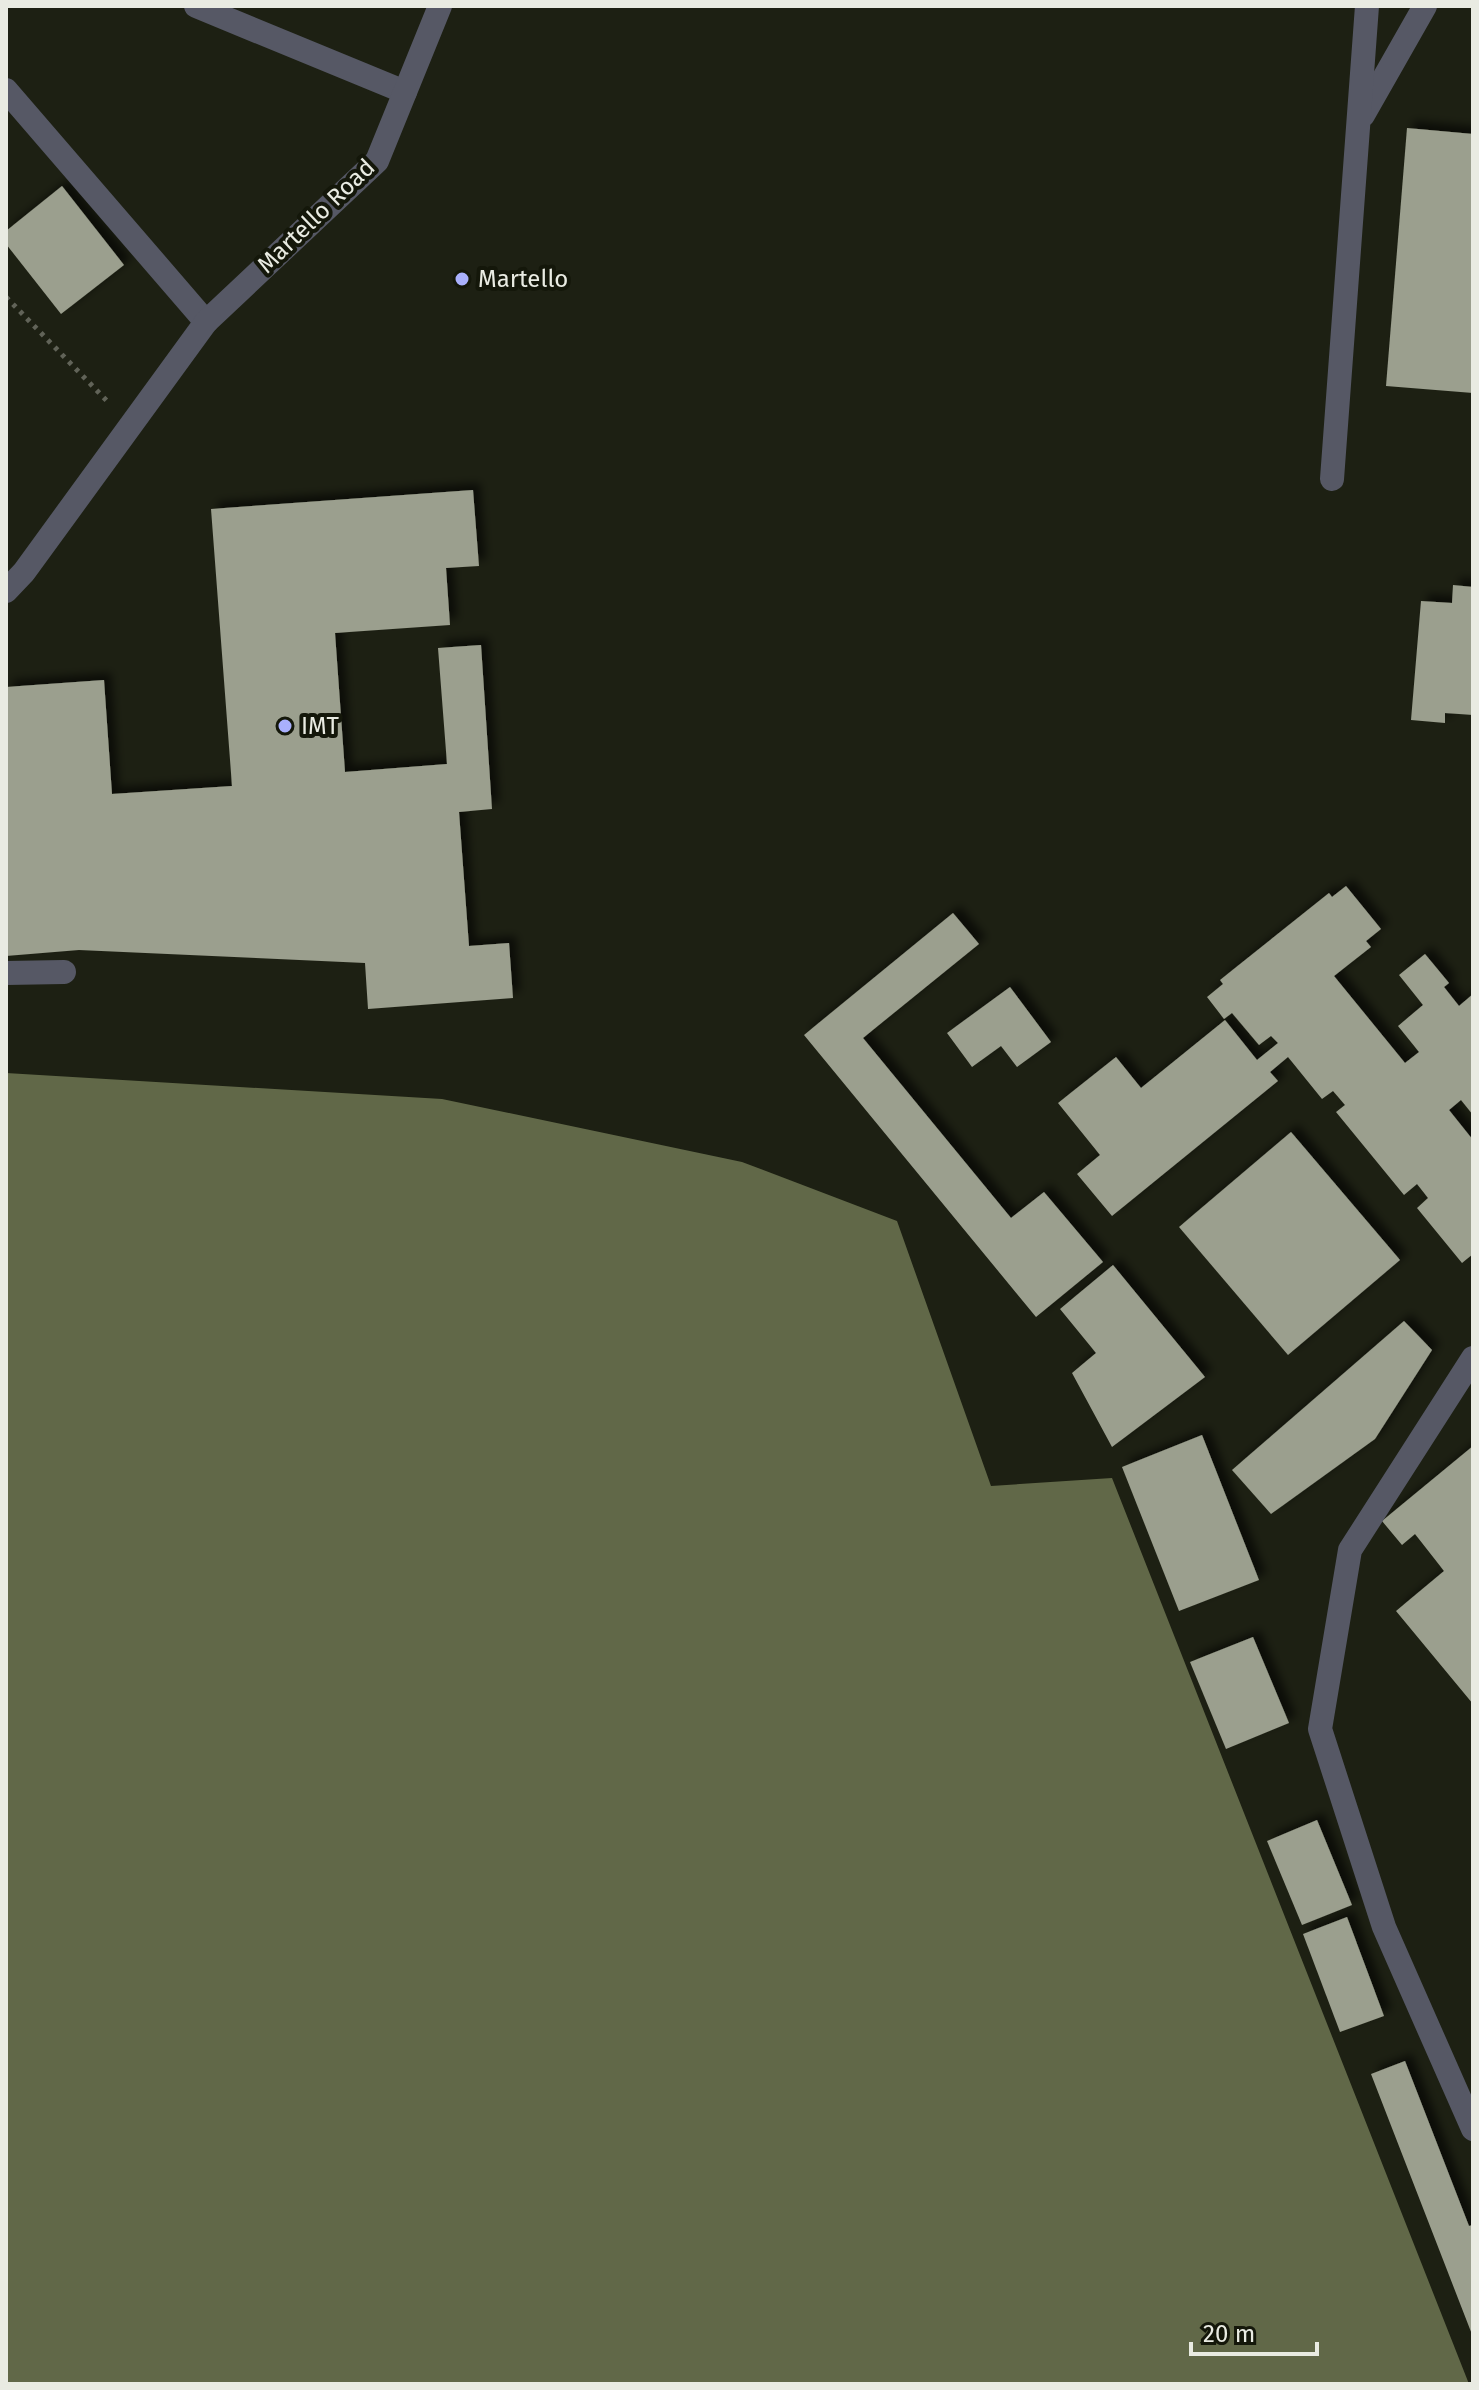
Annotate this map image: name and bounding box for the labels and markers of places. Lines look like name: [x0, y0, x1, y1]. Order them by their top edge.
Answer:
place label: Martello: [478, 265, 568, 293]
marker: Martello: [453, 270, 471, 288]
place label: IMT: [301, 712, 339, 740]
marker: IMT: [276, 717, 294, 735]

